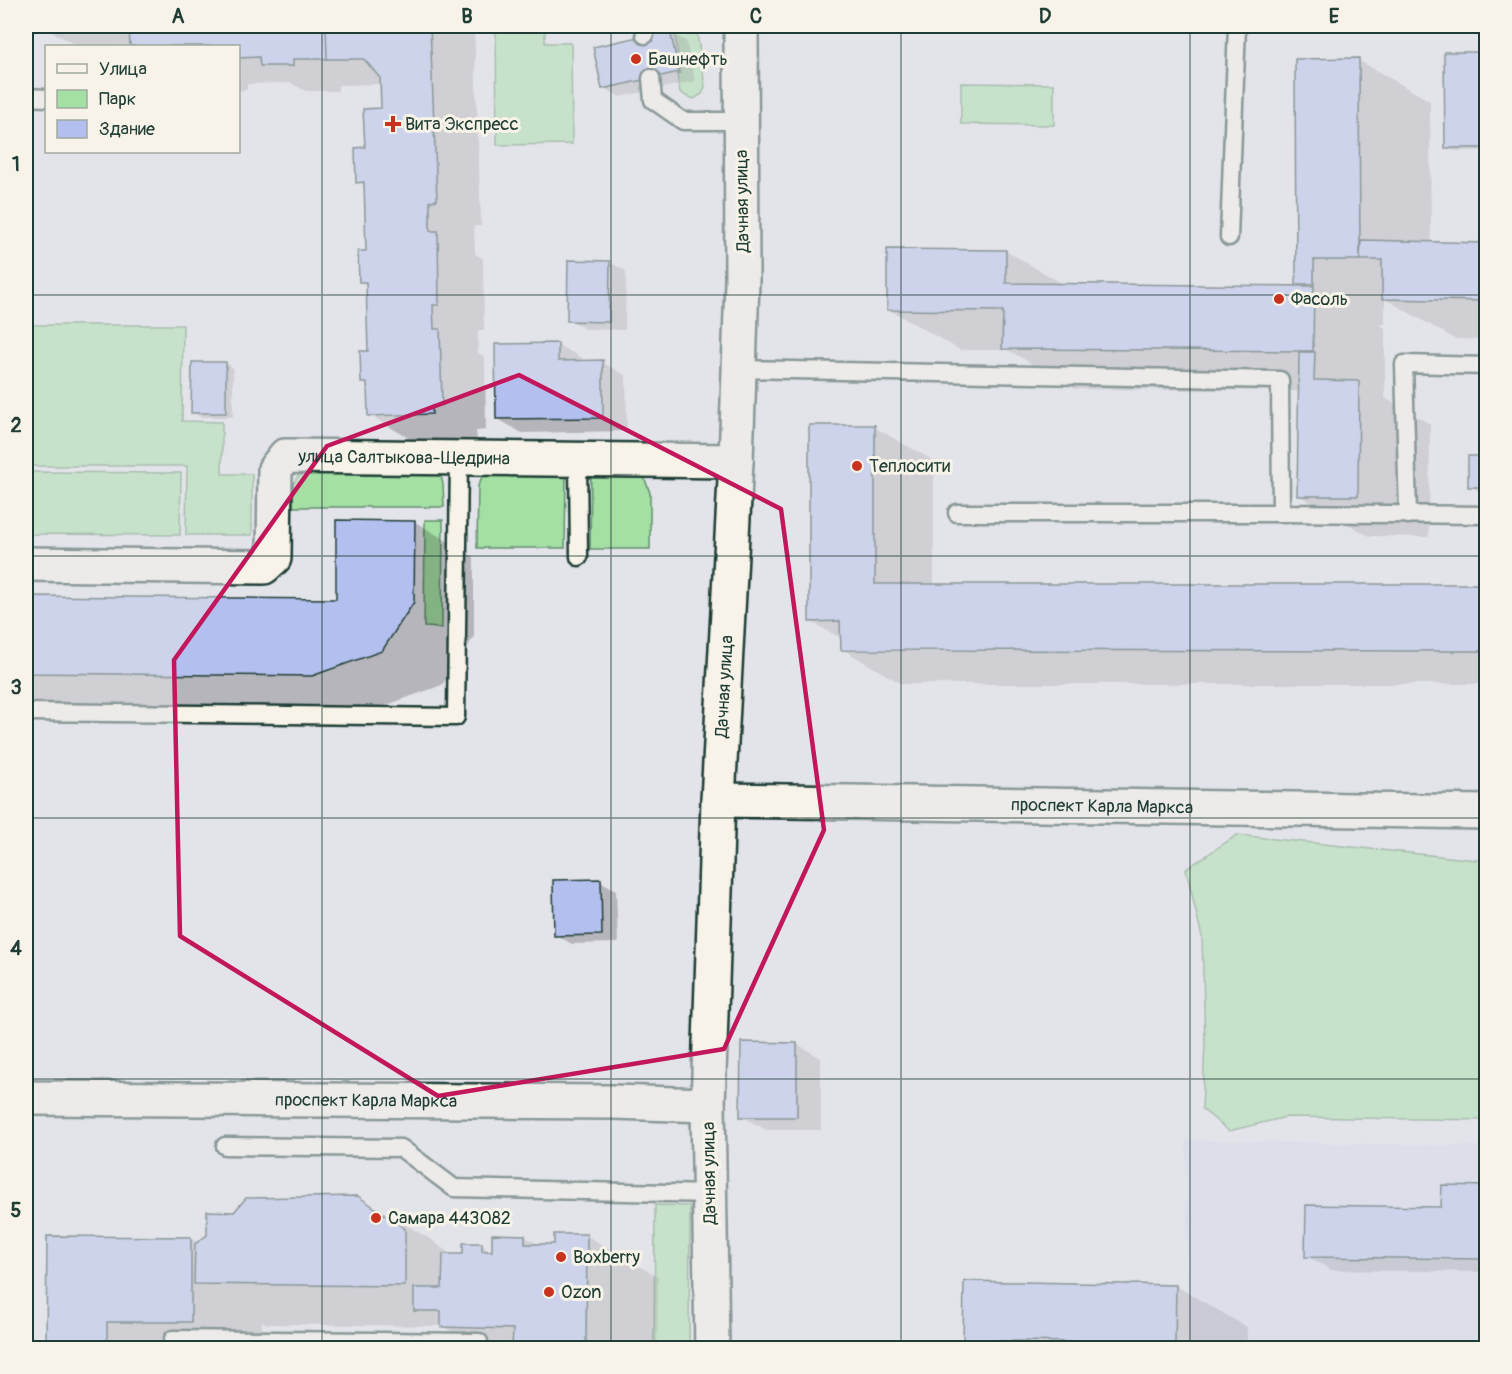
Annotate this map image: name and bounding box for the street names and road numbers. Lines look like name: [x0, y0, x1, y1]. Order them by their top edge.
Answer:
street label: Дачная улица: [730, 149, 755, 254]
street label: улица Салтыкова-Щедрина: [297, 445, 510, 470]
street label: Дачная улица: [710, 634, 739, 739]
street label: проспект Карла Маркса: [1011, 794, 1193, 819]
street label: проспект Карла Маркса: [275, 1089, 457, 1113]
street label: Дачная улица: [697, 1121, 722, 1226]

